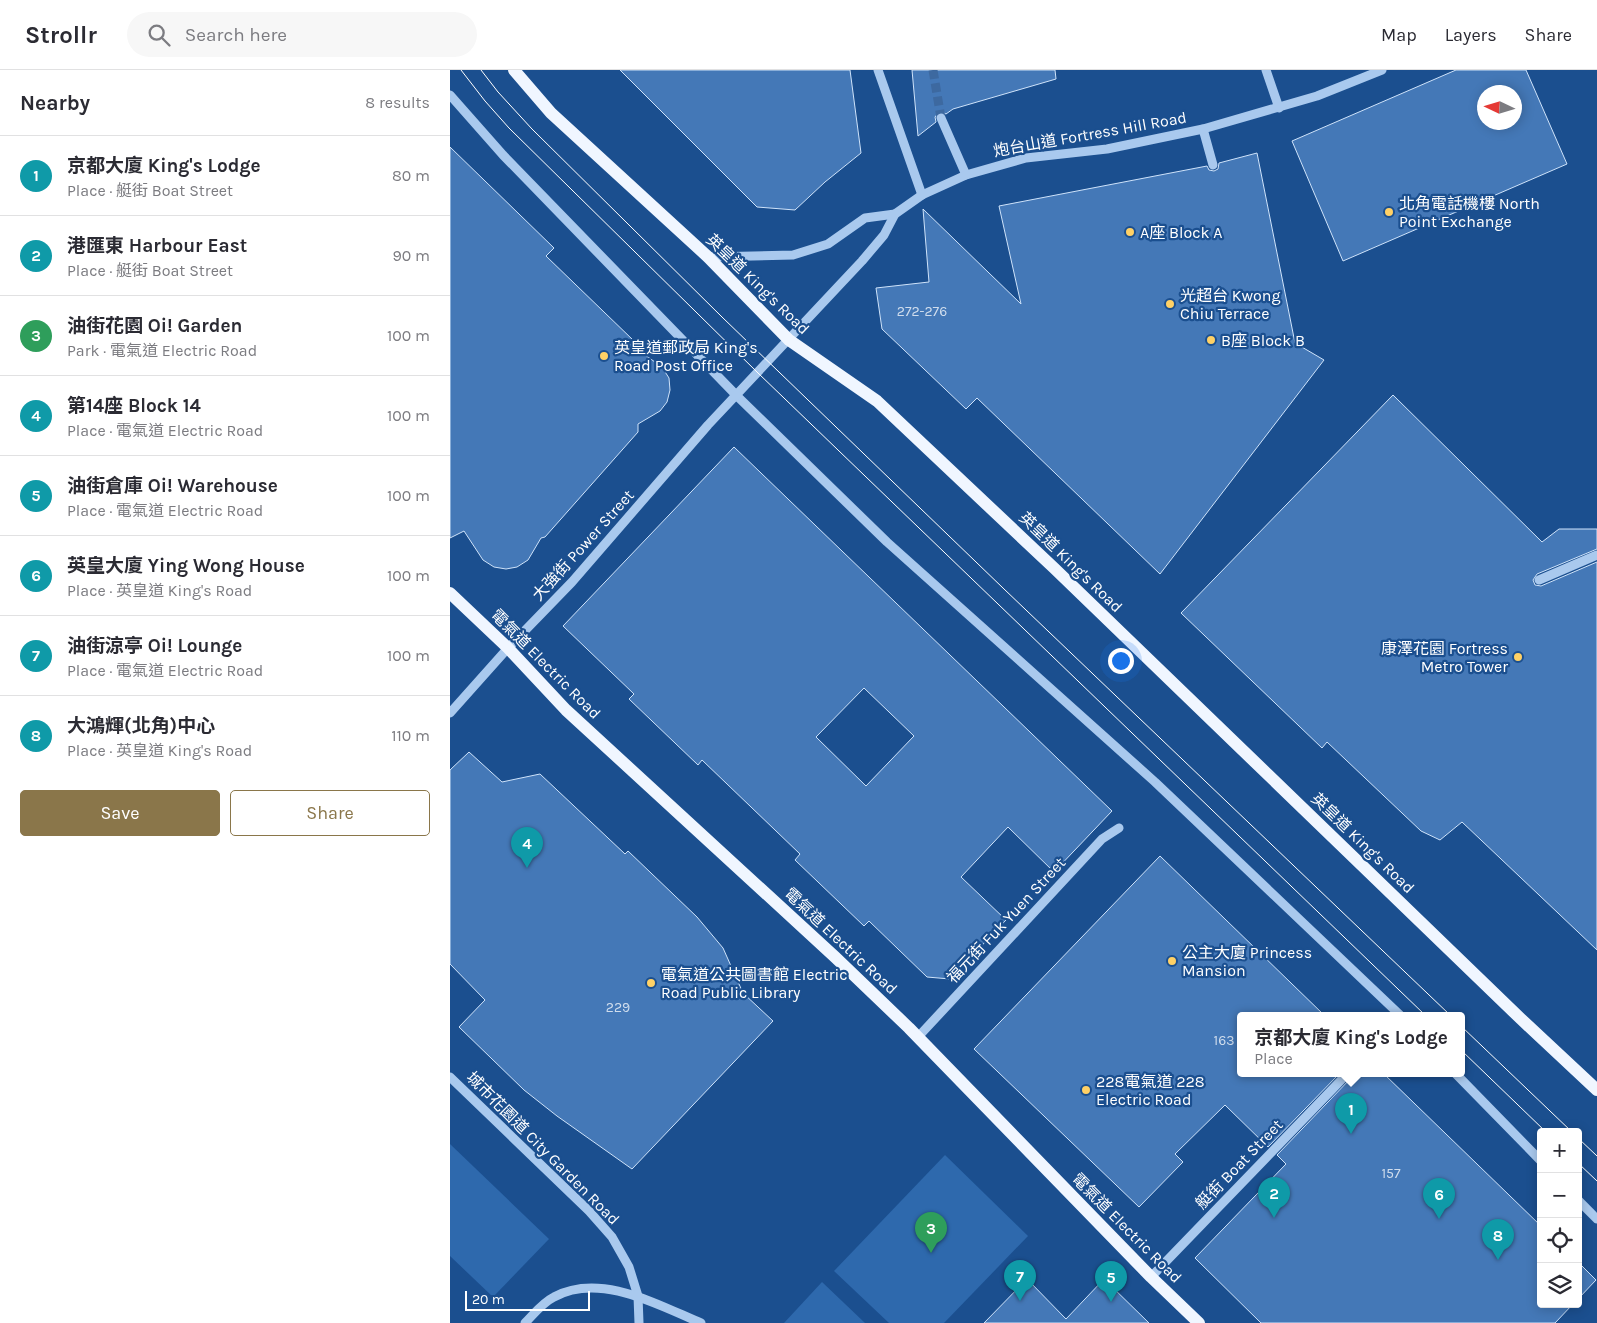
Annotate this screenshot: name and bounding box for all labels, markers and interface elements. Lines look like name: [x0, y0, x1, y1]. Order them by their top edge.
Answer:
search box: [127, 12, 477, 57]
text: Strollr: [25, 21, 97, 49]
icon: search: [145, 21, 173, 49]
text: Search here: [185, 24, 287, 46]
text: Map: [1381, 24, 1417, 46]
text: Layers: [1445, 24, 1497, 46]
text: Share: [1525, 24, 1572, 46]
north arrow: [1477, 85, 1522, 130]
text: Nearby: [20, 91, 90, 115]
text: 8 results: [365, 93, 430, 112]
street label: 炮台山道 Fortress Hill Road: [992, 108, 1188, 160]
text: 京都大廈 King's Lodge: [67, 155, 261, 177]
text: 1: [33, 166, 39, 185]
text: 80 m: [392, 166, 430, 185]
text: Place · 艇街 Boat Street: [67, 181, 233, 200]
place label: 北角電話機樓 North Point Exchange: [1399, 194, 1540, 231]
marker: 北角電話機樓 North Point Exchange: [1383, 206, 1395, 218]
place label: A座 Block A: [1140, 223, 1222, 242]
marker: A座 Block A: [1124, 226, 1136, 238]
street label: 英皇道 King's Road: [702, 230, 814, 338]
text: 港匯東 Harbour East: [67, 235, 247, 257]
text: 2: [31, 246, 41, 265]
text: 90 m: [392, 246, 430, 265]
text: Place · 艇街 Boat Street: [67, 261, 233, 280]
place label: 光超台 Kwong Chiu Terrace: [1180, 286, 1281, 323]
marker: 光超台 Kwong Chiu Terrace: [1164, 298, 1176, 310]
house number: 272-276: [897, 303, 947, 320]
text: 油街花園 Oi! Garden: [67, 315, 242, 337]
text: 3: [31, 326, 41, 345]
text: 100 m: [387, 326, 430, 345]
place label: B座 Block B: [1221, 331, 1305, 350]
marker: B座 Block B: [1205, 334, 1217, 346]
place label: 英皇道郵政局 King's Road Post Office: [614, 338, 758, 375]
text: Park · 電氣道 Electric Road: [67, 341, 257, 360]
marker: 英皇道郵政局 King's Road Post Office: [598, 350, 610, 362]
text: 第14座 Block 14: [67, 395, 201, 417]
text: 4: [31, 406, 41, 425]
text: 100 m: [387, 406, 430, 425]
text: Place · 電氣道 Electric Road: [67, 421, 263, 440]
text: 油街倉庫 Oi! Warehouse: [67, 475, 278, 497]
text: 5: [31, 486, 41, 505]
text: 100 m: [387, 486, 430, 505]
street label: 大強街 Power Street: [528, 486, 638, 604]
text: Place · 電氣道 Electric Road: [67, 501, 263, 520]
street label: 英皇道 King's Road: [1015, 508, 1127, 616]
text: 英皇大廈 Ying Wong House: [67, 555, 305, 577]
text: 6: [31, 566, 41, 585]
text: 100 m: [387, 566, 430, 585]
text: Place · 英皇道 King's Road: [67, 581, 252, 600]
street label: 電氣道 Electric Road: [487, 605, 605, 723]
text: 油街涼亭 Oi! Lounge: [67, 635, 242, 657]
place label: 康澤花園 Fortress Metro Tower: [1381, 639, 1508, 676]
text: 7: [32, 646, 40, 665]
text: 100 m: [387, 646, 430, 665]
your location: [1108, 648, 1134, 674]
marker: 康澤花園 Fortress Metro Tower: [1512, 651, 1524, 663]
text: Place · 電氣道 Electric Road: [67, 661, 263, 680]
text: 大鴻輝(北角)中心: [67, 715, 215, 737]
text: 8: [31, 726, 41, 745]
text: 110 m: [391, 726, 430, 745]
text: Place · 英皇道 King's Road: [67, 741, 252, 760]
street label: 英皇道 King's Road: [1307, 789, 1419, 897]
button: Save: [20, 790, 220, 836]
button: Share: [230, 790, 430, 836]
pin: 4: [511, 827, 543, 868]
street label: 福元街 Fuk Yuen Street: [943, 853, 1069, 987]
street label: 電氣道 Electric Road: [781, 884, 901, 998]
place label: 公主大廈 Princess Mansion: [1182, 943, 1312, 980]
marker: 公主大廈 Princess Mansion: [1166, 955, 1178, 967]
place label: 電氣道公共圖書館 Electric Road Public Library: [661, 965, 848, 1002]
marker: 電氣道公共圖書館 Electric Road Public Library: [645, 977, 657, 989]
house number: 229: [606, 999, 630, 1016]
popup: [1237, 1012, 1465, 1077]
text: 京都大廈 King's Lodge: [1254, 1027, 1448, 1049]
house number: 163: [1214, 1032, 1234, 1049]
text: Place: [1254, 1049, 1293, 1068]
street label: 城市花園道 City Garden Road: [463, 1068, 623, 1228]
place label: 228電氣道 228 Electric Road: [1096, 1072, 1205, 1109]
marker: 228電氣道 228 Electric Road: [1080, 1084, 1092, 1096]
pin: 1: [1335, 1093, 1367, 1134]
street label: 艇街 Boat Street: [1192, 1115, 1286, 1213]
map controls: [1537, 1128, 1582, 1308]
button: +: [1537, 1128, 1582, 1173]
house number: 157: [1381, 1165, 1401, 1182]
street label: 電氣道 Electric Road: [1068, 1169, 1186, 1287]
button: −: [1537, 1173, 1582, 1218]
pin: 2: [1258, 1177, 1290, 1218]
pin: 6: [1423, 1178, 1455, 1219]
pin: 3: [915, 1212, 947, 1253]
button: locate: [1537, 1218, 1582, 1263]
pin: 8: [1482, 1219, 1514, 1260]
pin: 7: [1004, 1260, 1036, 1301]
pin: 5: [1095, 1261, 1127, 1302]
button: layers: [1537, 1263, 1582, 1308]
scale bar: [465, 1288, 590, 1311]
text: 20 m: [472, 1291, 505, 1308]

